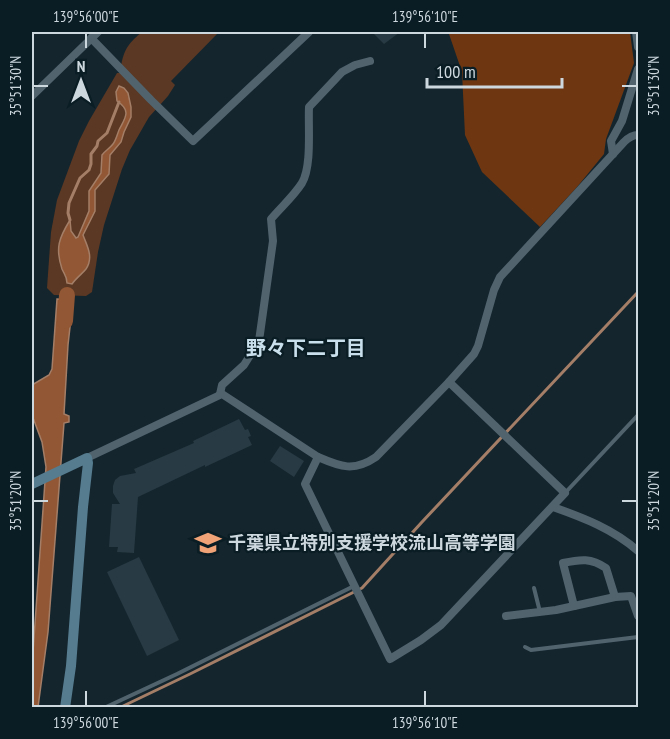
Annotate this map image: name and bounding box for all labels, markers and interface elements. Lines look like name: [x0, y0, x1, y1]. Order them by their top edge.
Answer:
text: 139°56'00"E: [53, 7, 119, 26]
text: 139°56'10"E: [392, 7, 458, 26]
north arrow: [51, 51, 111, 111]
scale bar: [427, 51, 562, 89]
text: 35°51'30"N: [6, 56, 25, 116]
text: N: [77, 56, 85, 76]
text: 35°51'30"N: [644, 56, 663, 116]
text: 100 m: [436, 60, 476, 83]
district label: 野々下二丁目: [246, 335, 366, 361]
text: 35°51'20"N: [6, 471, 25, 531]
text: 35°51'20"N: [644, 471, 663, 531]
school or university icon: 千葉県立特別支援学校流山高等学園: [193, 528, 223, 558]
place label: 千葉県立特別支援学校流山高等学園: [228, 531, 516, 554]
text: 139°56'00"E: [53, 713, 119, 732]
text: 139°56'10"E: [392, 713, 458, 732]

